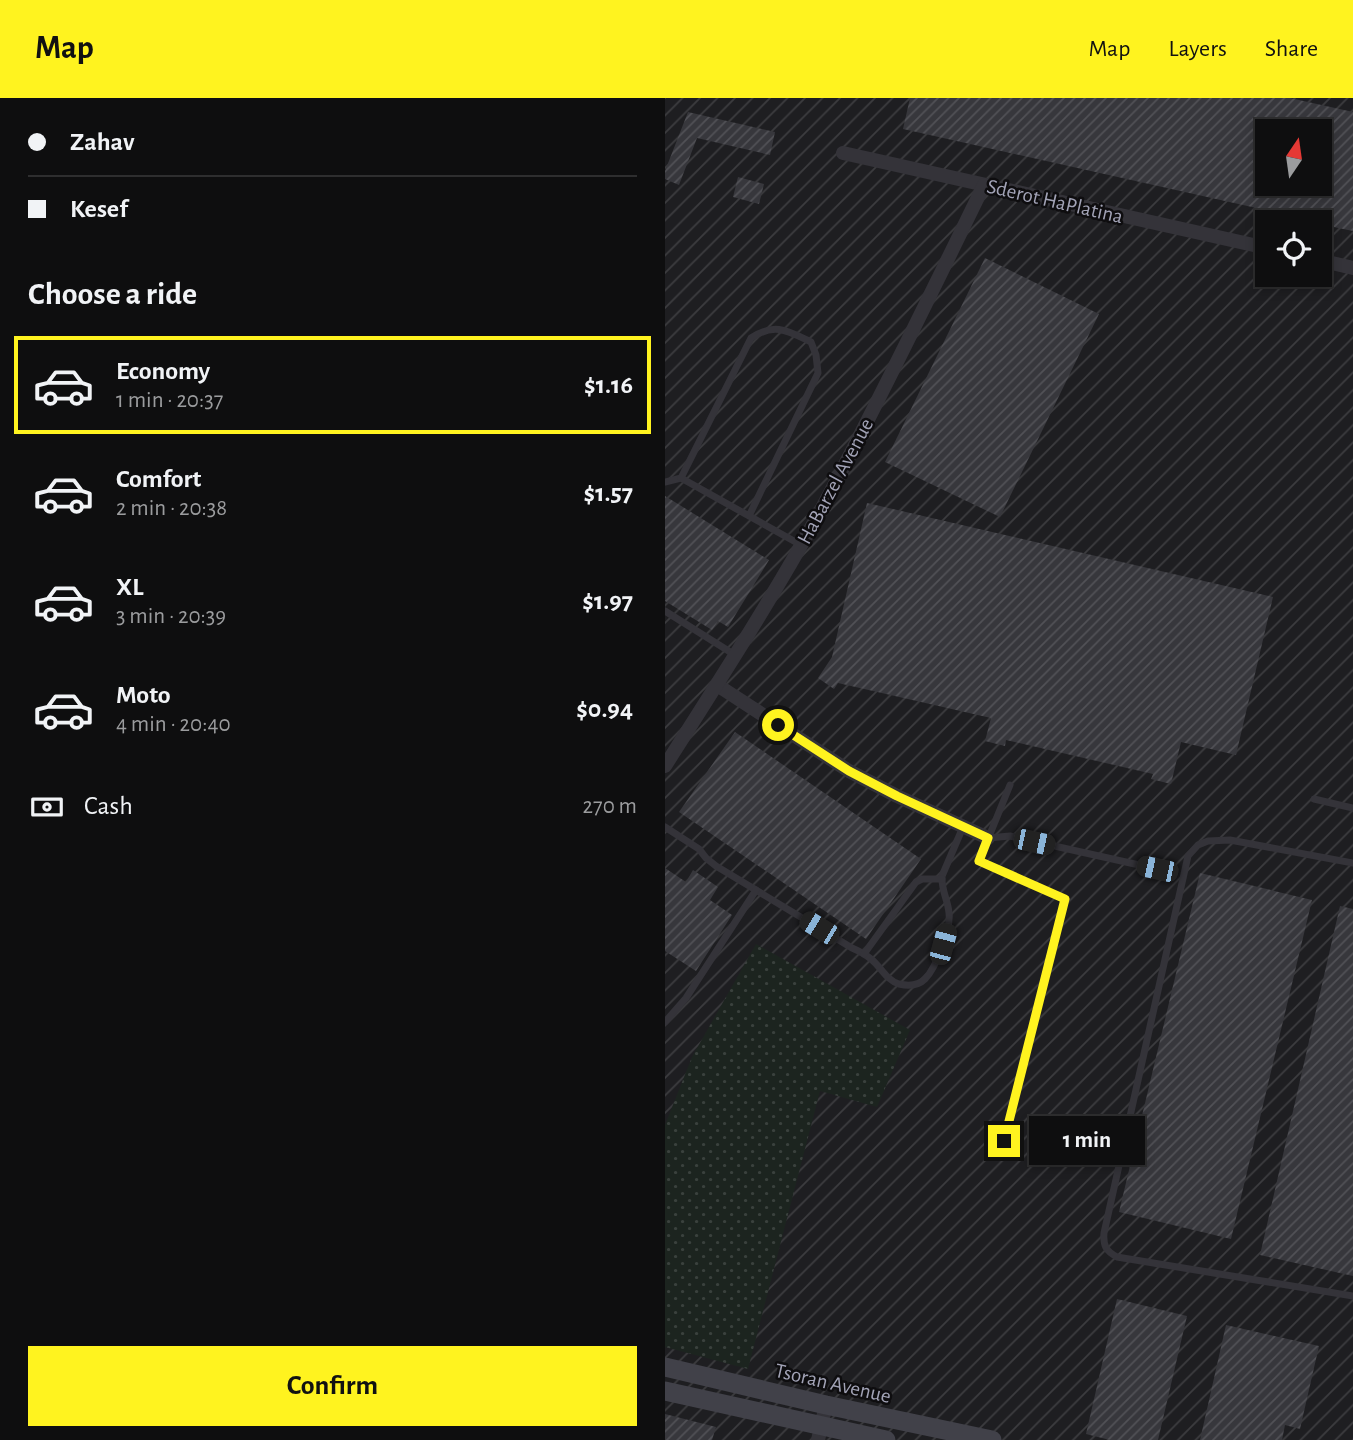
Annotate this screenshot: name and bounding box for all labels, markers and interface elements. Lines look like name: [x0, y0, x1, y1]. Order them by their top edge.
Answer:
text: Map: [35, 32, 94, 65]
text: Map: [1088, 37, 1130, 61]
text: Layers: [1168, 37, 1227, 61]
text: Share: [1265, 37, 1318, 61]
north arrow: [1255, 119, 1332, 196]
map controls: [1255, 119, 1332, 287]
text: Zahav: [70, 129, 134, 155]
street label: Sderot HaPlatina: [985, 176, 1125, 227]
text: Kesef: [70, 196, 128, 222]
button: locate: [1255, 210, 1332, 287]
text: Choose a ride: [28, 278, 197, 310]
icon: car: [32, 354, 95, 417]
text: Economy: [116, 358, 210, 384]
text: $1.16: [584, 372, 633, 398]
text: 1 min · 20:37: [116, 389, 223, 412]
street label: HaBarzel Avenue: [794, 415, 877, 548]
icon: car: [32, 462, 95, 525]
text: Comfort: [116, 466, 201, 492]
text: $1.57: [584, 480, 633, 506]
text: 2 min · 20:38: [116, 497, 227, 520]
icon: car: [32, 570, 95, 633]
text: XL: [116, 574, 143, 600]
text: $1.97: [582, 588, 633, 614]
text: 3 min · 20:39: [116, 605, 226, 628]
icon: car: [32, 678, 95, 741]
text: Moto: [116, 682, 171, 708]
text: $0.94: [576, 696, 633, 722]
route start: [762, 709, 794, 741]
text: 4 min · 20:40: [116, 713, 231, 736]
icon: cash: [28, 788, 66, 826]
text: Cash: [84, 793, 133, 819]
text: 270 m: [583, 795, 637, 818]
car: [1012, 827, 1057, 857]
car: [1135, 854, 1180, 884]
car: [796, 908, 843, 948]
car: [928, 921, 959, 967]
callout: 1 min: [1029, 1116, 1144, 1166]
route end: [988, 1125, 1020, 1157]
text: 1 min: [1063, 1129, 1111, 1152]
button: Confirm: [28, 1346, 637, 1426]
street label: Tsoran Avenue: [773, 1360, 893, 1407]

